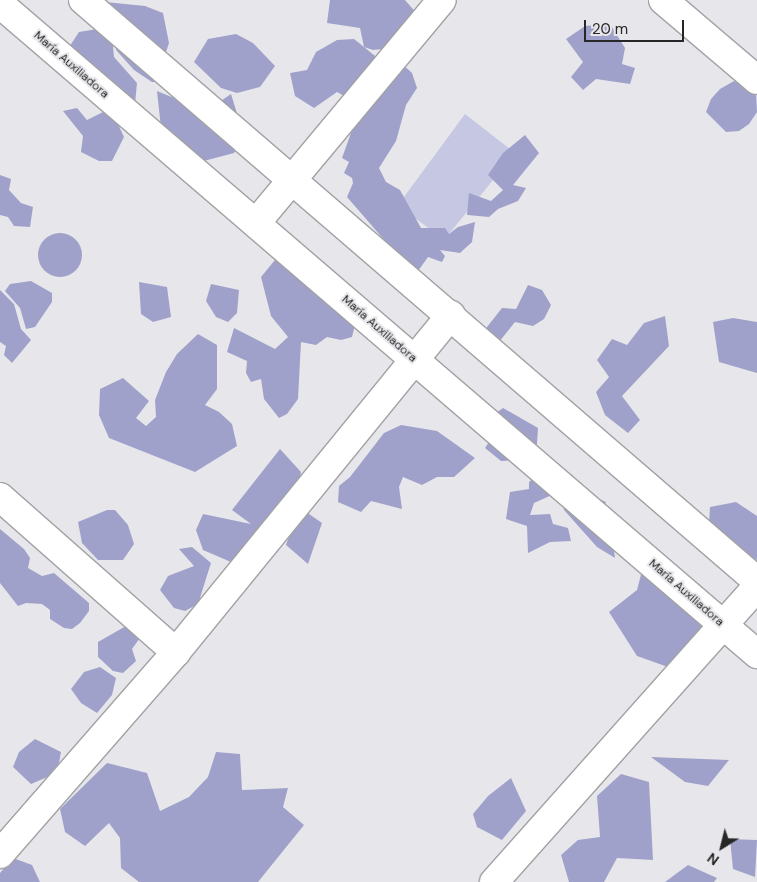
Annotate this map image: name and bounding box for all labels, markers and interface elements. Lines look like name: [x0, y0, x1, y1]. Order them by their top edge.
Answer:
scale bar: [587, 10, 687, 42]
text: 20 m: [592, 19, 628, 39]
street label: María Auxiliadora: [31, 29, 111, 101]
street label: María Auxiliadora: [339, 293, 419, 365]
street label: María Auxiliadora: [646, 557, 726, 629]
north arrow: [697, 822, 747, 872]
text: N: [704, 849, 723, 869]

